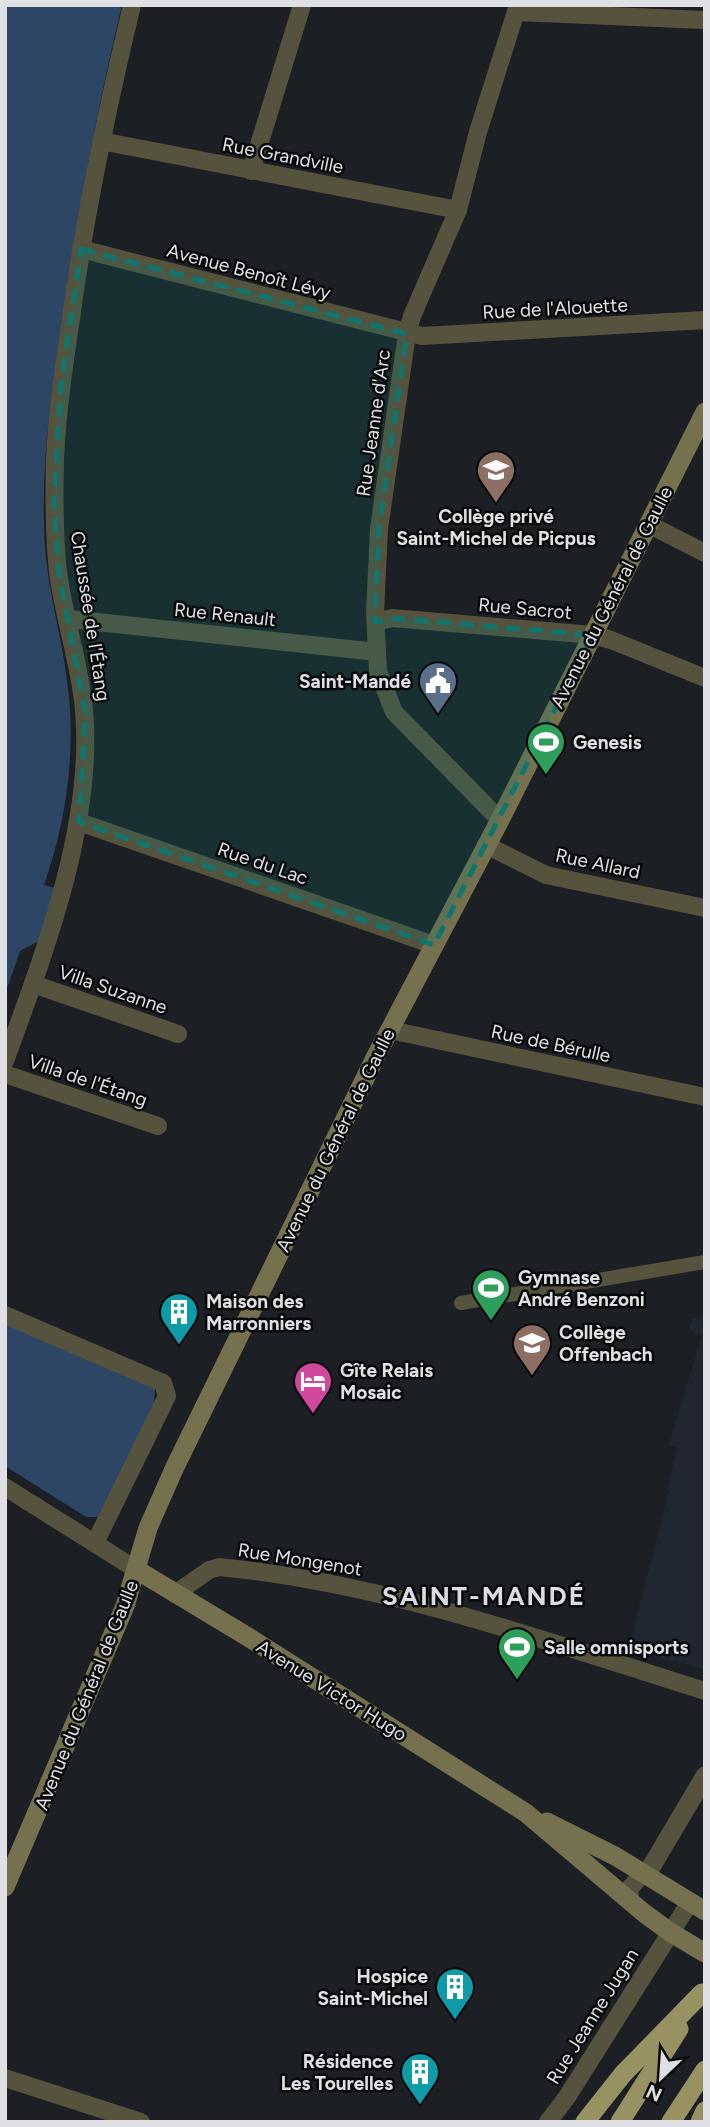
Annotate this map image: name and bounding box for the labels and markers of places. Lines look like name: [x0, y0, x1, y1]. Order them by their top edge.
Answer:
school or university icon: Collège privé Saint-Michel de Picpus: [475, 449, 517, 504]
place label: Collège privé Saint-Michel de Picpus: [396, 505, 596, 550]
public building icon: Saint-Mandé: [417, 660, 459, 715]
place label: Saint-Mandé: [299, 670, 411, 693]
sports icon: Genesis: [525, 721, 567, 776]
place label: Genesis: [573, 731, 642, 754]
place label: Gymnase André Benzoni: [518, 1266, 645, 1311]
sports icon: Gymnase André Benzoni: [470, 1267, 512, 1322]
place label: Maison des Marronniers: [206, 1290, 311, 1335]
building icon: Maison des Marronniers: [158, 1291, 200, 1346]
place label: Collège Offenbach: [559, 1321, 653, 1366]
school or university icon: Collège Offenbach: [511, 1322, 553, 1377]
place label: Gîte Relais Mosaic: [340, 1359, 433, 1404]
hotel icon: Gîte Relais Mosaic: [292, 1360, 334, 1415]
sports icon: Salle omnisports: [496, 1626, 538, 1681]
place label: Salle omnisports: [544, 1636, 689, 1659]
place label: Hospice Saint-Michel: [318, 1965, 428, 2010]
building icon: Hospice Saint-Michel: [434, 1966, 476, 2021]
place label: Résidence Les Tourelles: [281, 2050, 393, 2095]
building icon: Résidence Les Tourelles: [399, 2051, 441, 2106]

